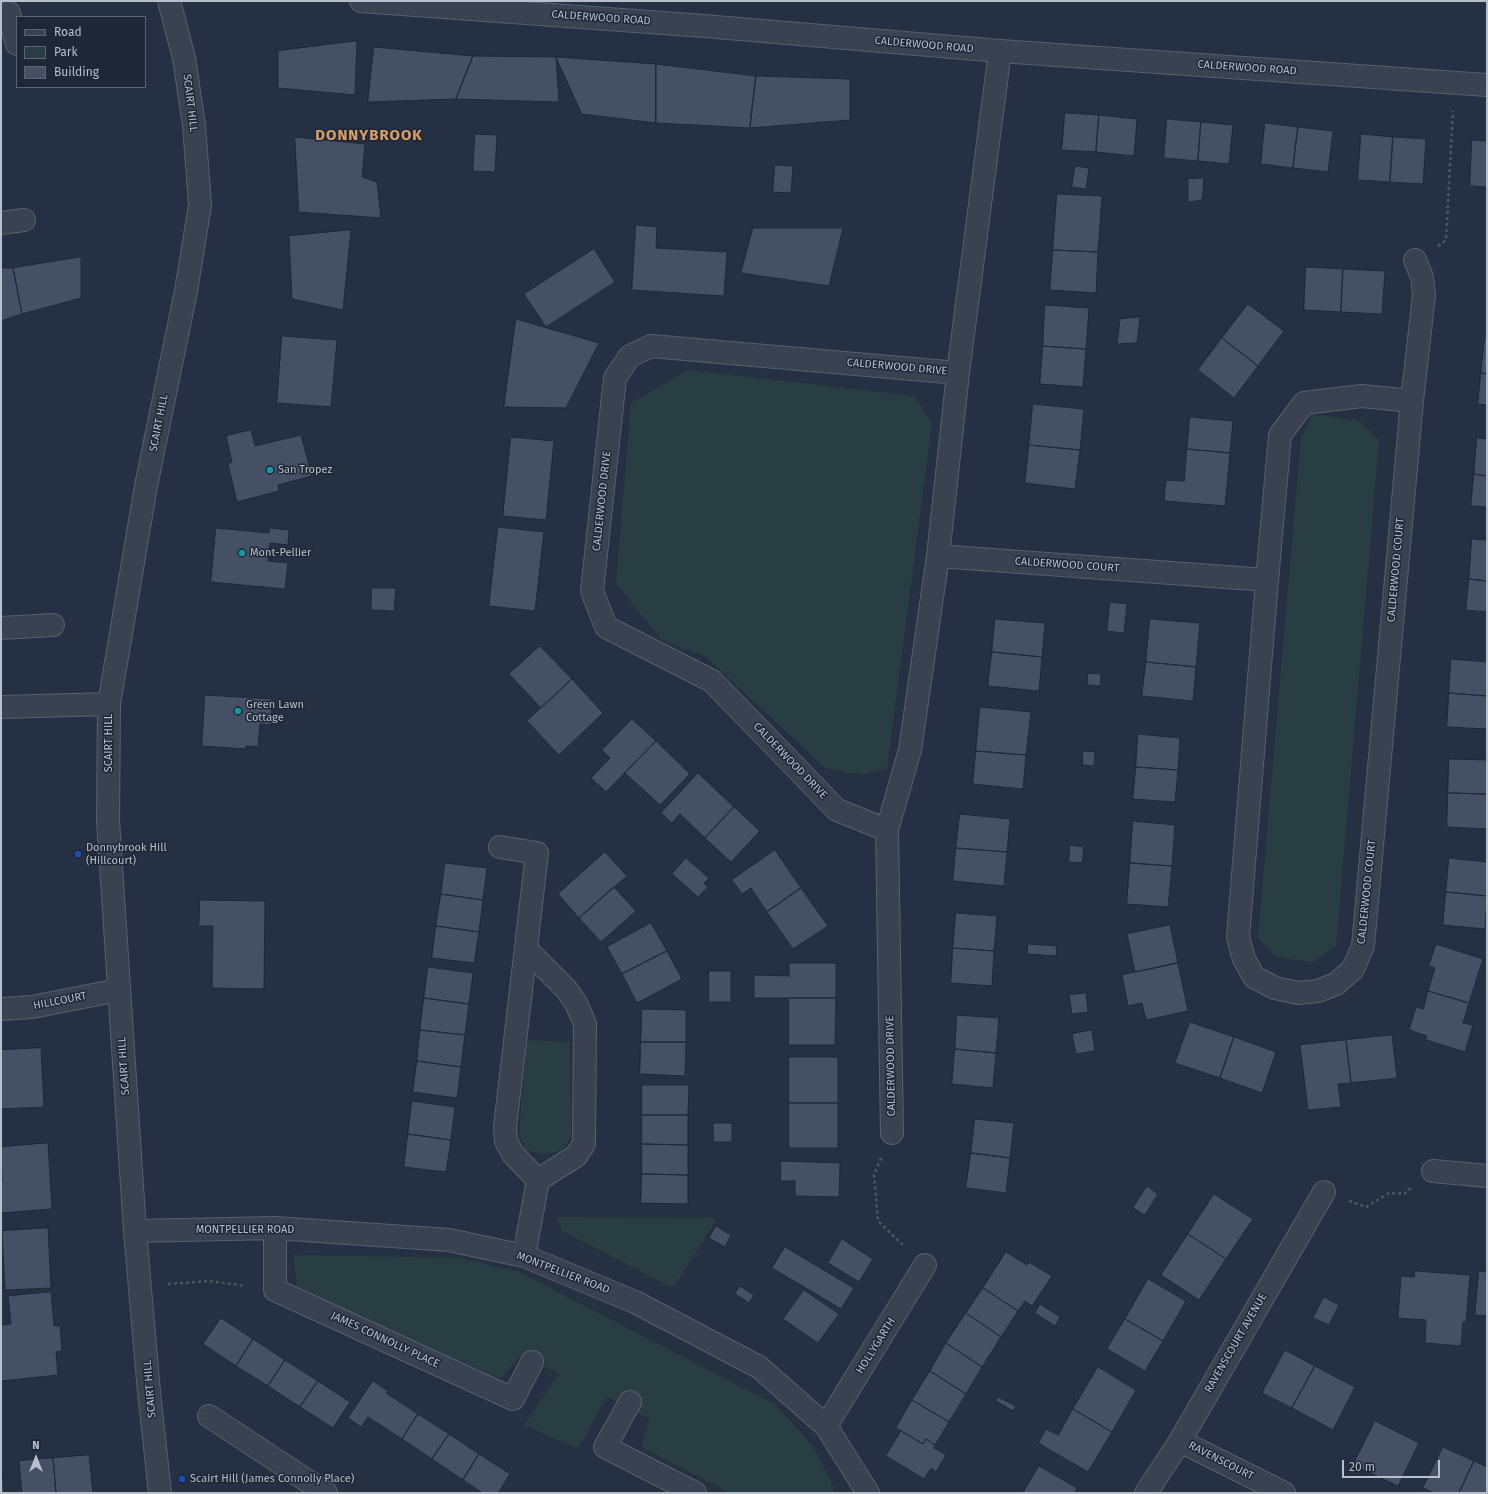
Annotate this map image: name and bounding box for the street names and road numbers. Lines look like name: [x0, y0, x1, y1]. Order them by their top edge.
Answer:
street label: CALDERWOOD ROAD: [551, 8, 651, 28]
street label: CALDERWOOD ROAD: [874, 34, 974, 56]
street label: CALDERWOOD ROAD: [1197, 58, 1297, 78]
street label: SCAIRT HILL: [180, 73, 200, 133]
street label: CALDERWOOD DRIVE: [846, 356, 948, 378]
street label: SCAIRT HILL: [147, 393, 171, 453]
street label: CALDERWOOD DRIVE: [590, 450, 614, 552]
street label: CALDERWOOD COURT: [1385, 517, 1407, 623]
street label: CALDERWOOD COURT: [1014, 555, 1120, 575]
street label: SCAIRT HILL: [102, 714, 116, 772]
street label: CALDERWOOD DRIVE: [750, 720, 830, 802]
street label: CALDERWOOD COURT: [1355, 839, 1379, 945]
street label: HILLCOURT: [32, 989, 88, 1013]
street label: CALDERWOOD DRIVE: [884, 1015, 898, 1117]
street label: SCAIRT HILL: [115, 1036, 133, 1096]
street label: MONTPELLIER ROAD: [196, 1223, 294, 1237]
street label: MONTPELLIER ROAD: [515, 1249, 611, 1297]
street label: RAVENSCOURT AVENUE: [1202, 1291, 1270, 1395]
street label: JAMES CONNOLLY PLACE: [329, 1309, 441, 1371]
street label: HOLLYGARTH: [854, 1316, 898, 1376]
street label: SCAIRT HILL: [141, 1359, 159, 1419]
street label: RAVENSCOURT: [1186, 1439, 1256, 1483]

